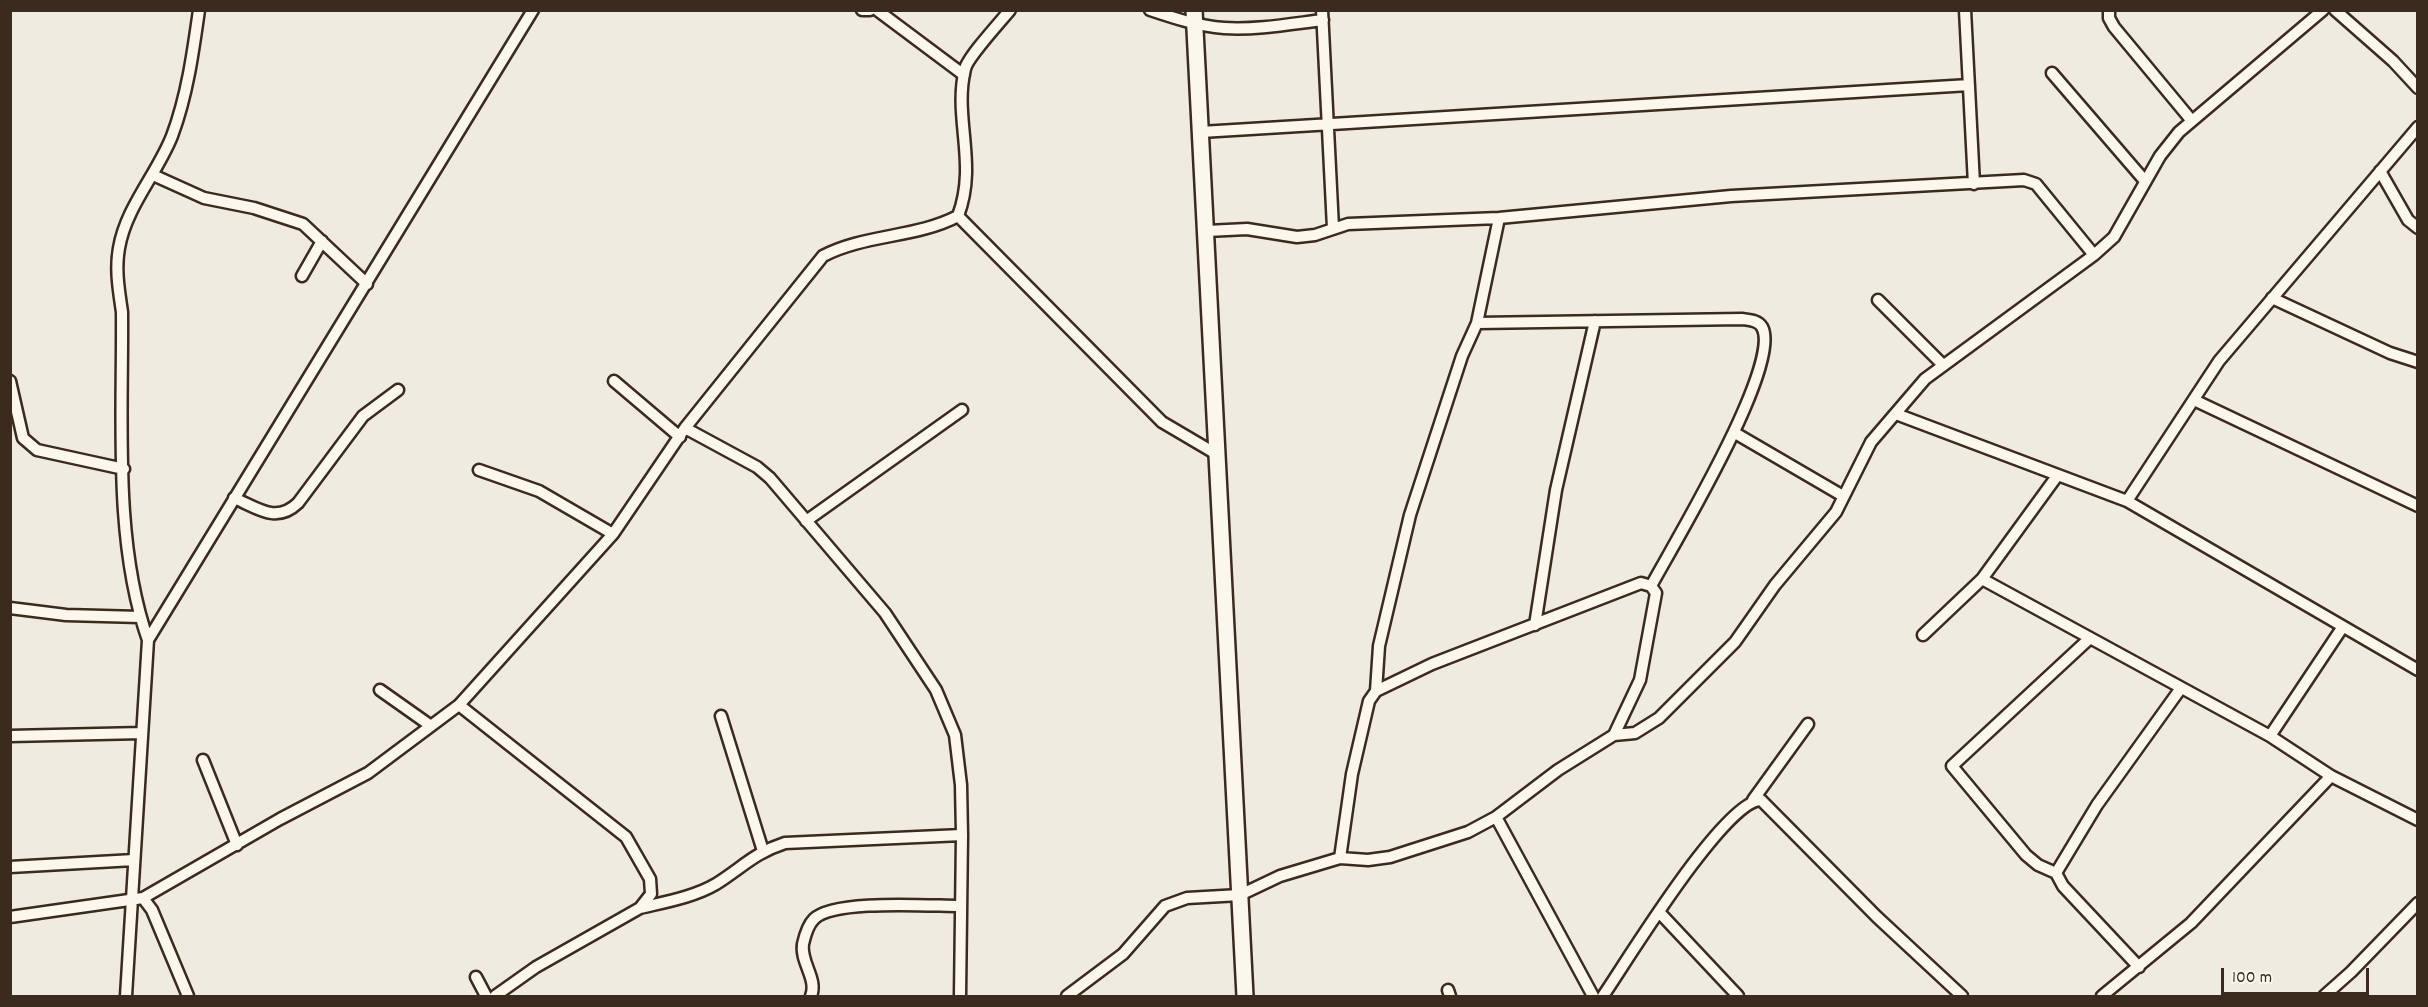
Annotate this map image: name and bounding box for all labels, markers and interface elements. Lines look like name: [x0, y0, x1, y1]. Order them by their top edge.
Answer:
scale bar: [2224, 956, 2372, 994]
text: 100 m: [2232, 966, 2272, 991]

